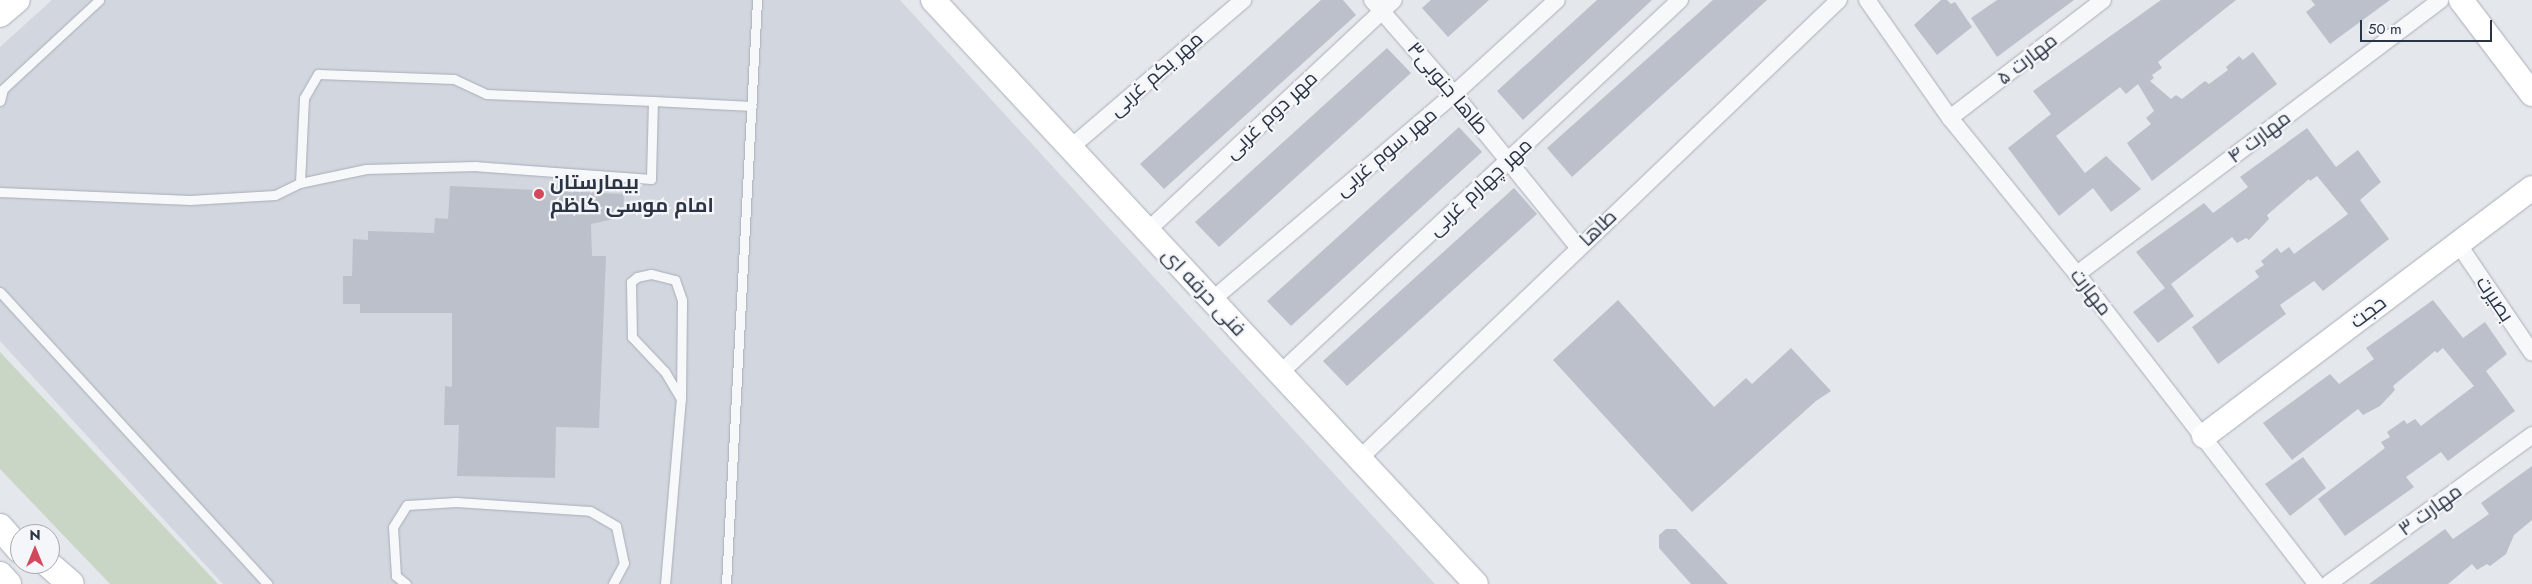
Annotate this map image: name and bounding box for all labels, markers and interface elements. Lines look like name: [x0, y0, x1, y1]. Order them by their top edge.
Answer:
scale bar: [2362, 10, 2494, 42]
text: 50 m: [2368, 18, 2402, 40]
street label: مهر یکم غربی: [1104, 27, 1208, 121]
street label: مهارت ۵: [1992, 28, 2062, 90]
street label: طاها جنوبی۳: [1402, 37, 1494, 139]
street label: مهر دوم غربی: [1220, 66, 1322, 164]
street label: مهر سوم غربی: [1330, 102, 1442, 202]
street label: مهارت ۴: [2223, 106, 2295, 168]
street label: مهر چهارم غربی: [1423, 133, 1537, 241]
place label: بیمارستان امام موسی کاظم: [550, 170, 714, 217]
marker: بیمارستان امام موسی کاظم: [532, 187, 546, 201]
street label: طاها: [1574, 205, 1622, 251]
street label: فنی حرفه ای: [1157, 243, 1251, 341]
street label: مهارت: [2065, 264, 2117, 320]
street label: بصیرت: [2471, 272, 2519, 326]
street label: حجت: [2345, 291, 2391, 333]
street label: مهارت ۳: [2394, 479, 2466, 541]
north arrow: [10, 524, 60, 574]
text: N: [29, 525, 41, 545]

